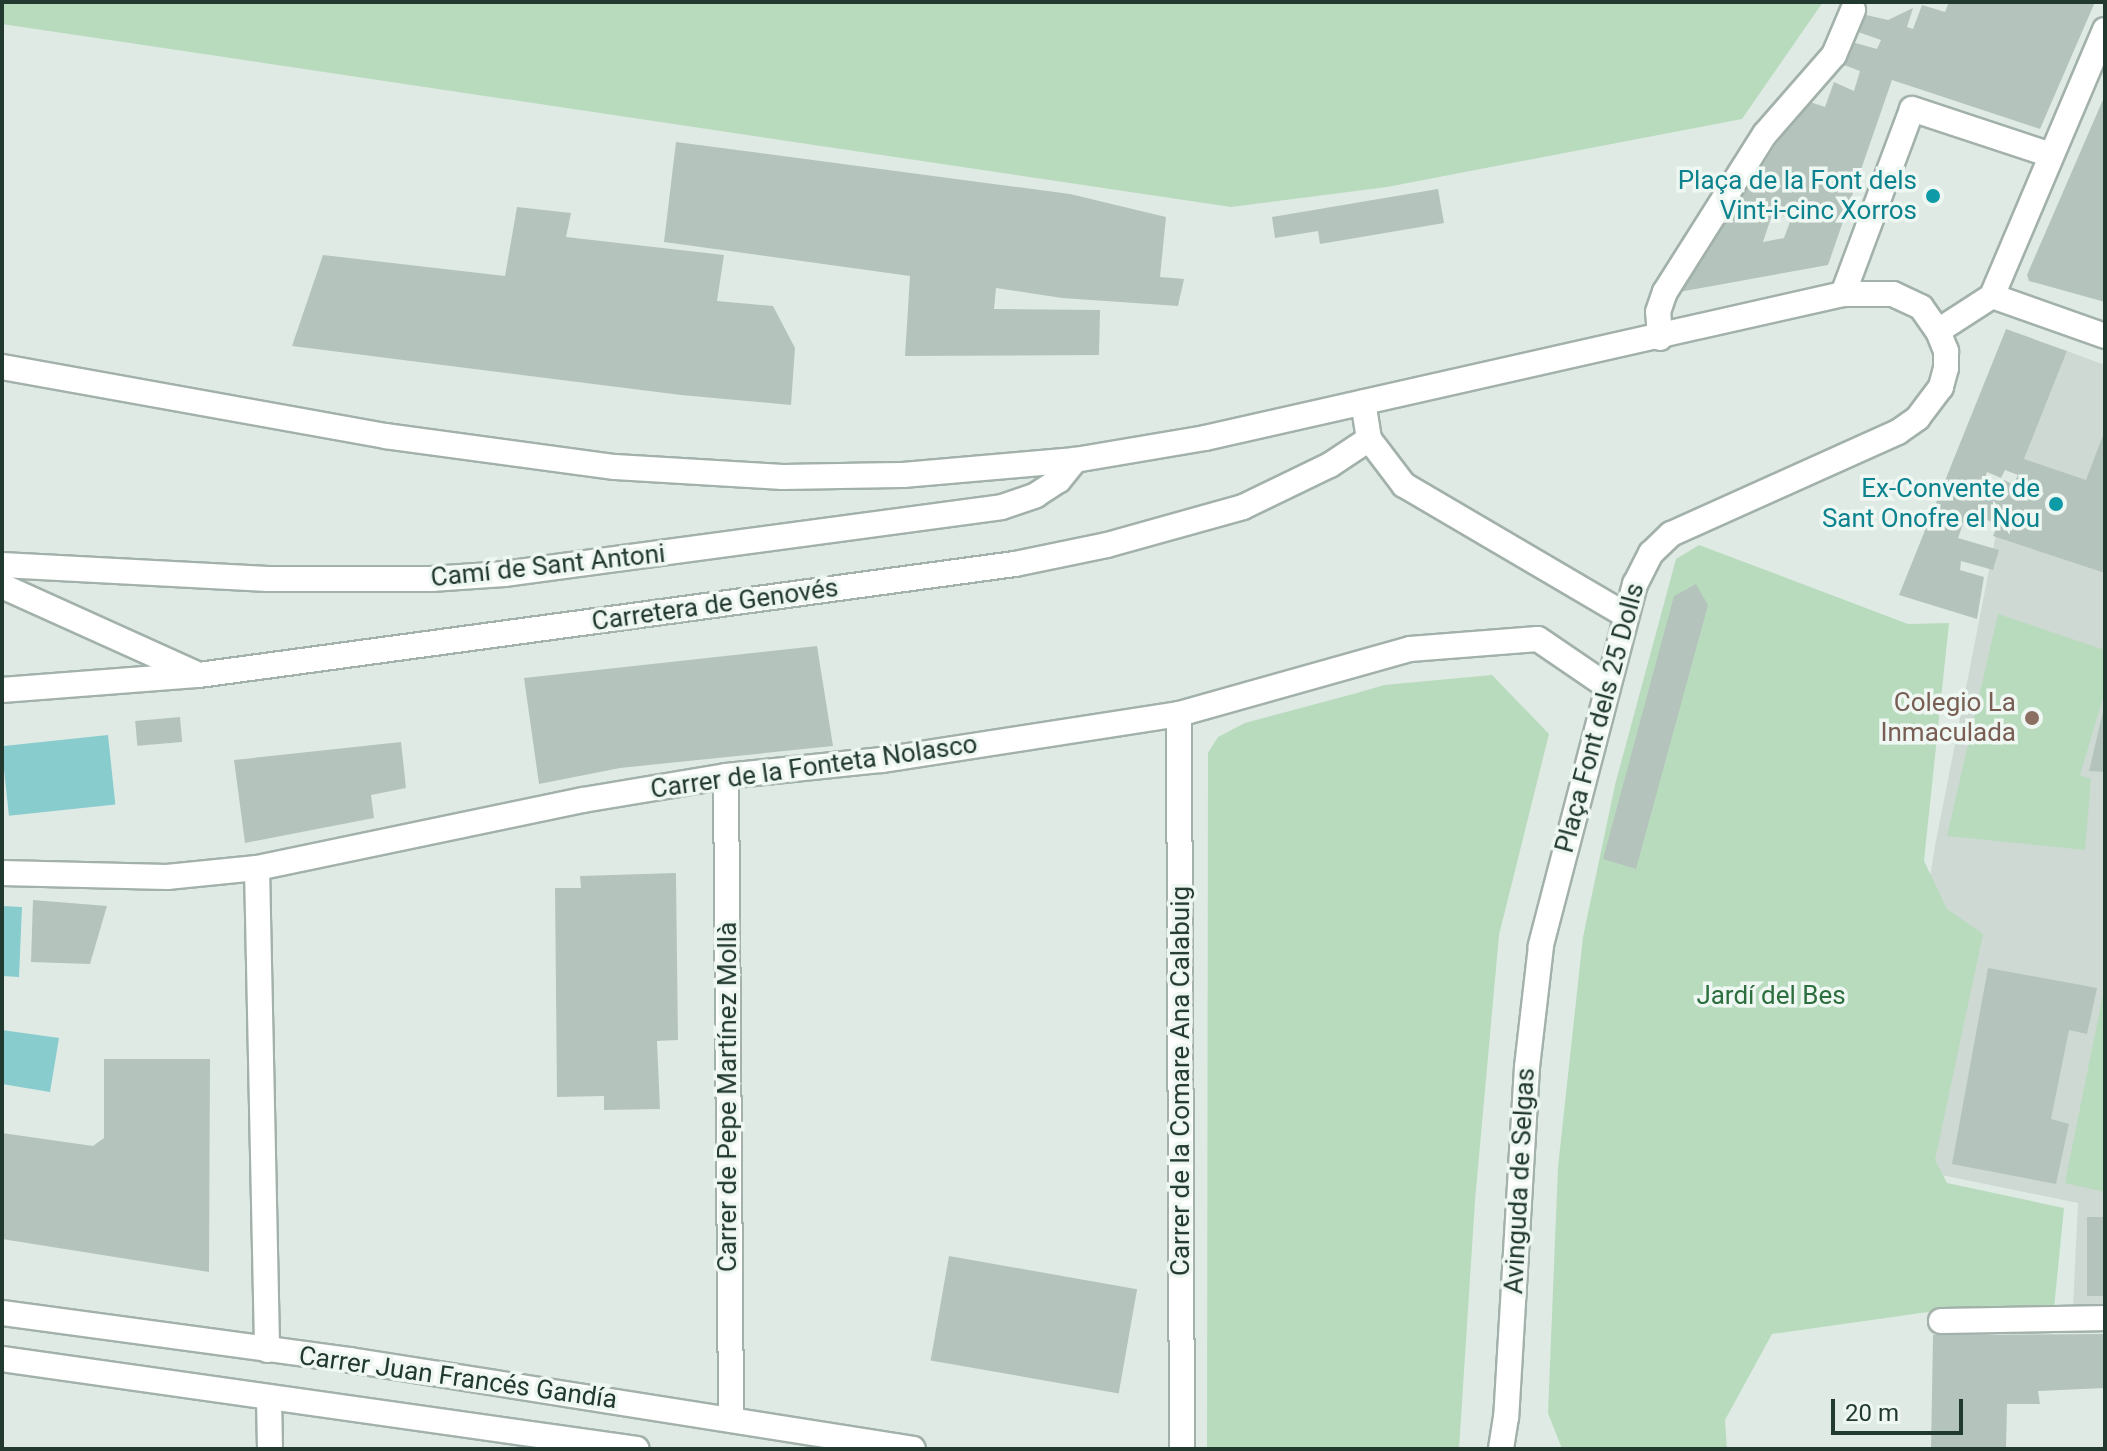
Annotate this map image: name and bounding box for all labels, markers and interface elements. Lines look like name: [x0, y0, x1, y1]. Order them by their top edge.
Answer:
place label: Plaça de la Font dels Vint-i-cinc Xorros: [1678, 165, 1917, 226]
marker: Plaça de la Font dels Vint-i-cinc Xorros: [1924, 187, 1942, 205]
place label: Ex-Convente de Sant Onofre el Nou: [1822, 473, 2040, 534]
marker: Ex-Convente de Sant Onofre el Nou: [2047, 495, 2065, 513]
street label: Camí de Sant Antoni: [429, 538, 667, 594]
street label: Carretera de Genovés: [590, 572, 840, 638]
street label: Plaça Font dels 25 Dolls: [1549, 580, 1651, 856]
place label: Colegio La Inmaculada: [1880, 687, 2016, 748]
marker: Colegio La Inmaculada: [2023, 709, 2041, 727]
street label: Carrer de la Fonteta Nolasco: [649, 729, 979, 805]
street label: Carrer de la Comare Ana Calabuig: [1165, 886, 1197, 1276]
street label: Carrer de Pepe Martínez Mollà: [712, 922, 744, 1272]
park label: Jardí del Bes: [1696, 980, 1846, 1012]
street label: Avinguda de Selgas: [1498, 1067, 1542, 1295]
street label: Carrer Juan Francés Gandía: [297, 1340, 619, 1416]
scale bar: [1835, 1383, 1967, 1433]
text: 20 m: [1845, 1399, 1899, 1427]

